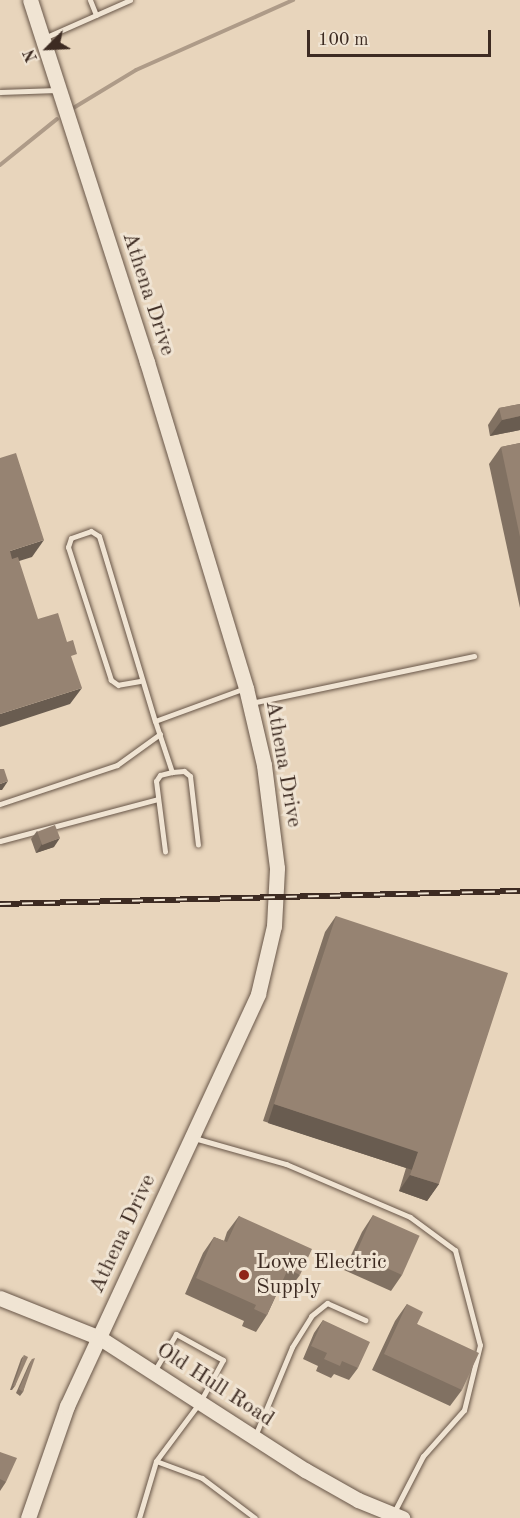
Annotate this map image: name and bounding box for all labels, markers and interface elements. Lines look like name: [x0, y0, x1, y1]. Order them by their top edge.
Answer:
north arrow: [18, 18, 78, 78]
scale bar: [310, 18, 494, 56]
text: 100 m: [318, 31, 369, 49]
text: N: [22, 46, 41, 64]
street label: Athena Drive: [116, 229, 180, 359]
street label: Athena Drive: [259, 699, 307, 829]
street label: Athena Drive: [84, 1170, 162, 1298]
place label: Lowe Electric Supply: [256, 1249, 387, 1300]
marker: Lowe Electric Supply: [237, 1268, 251, 1282]
street label: Old Hull Road: [151, 1337, 279, 1433]

